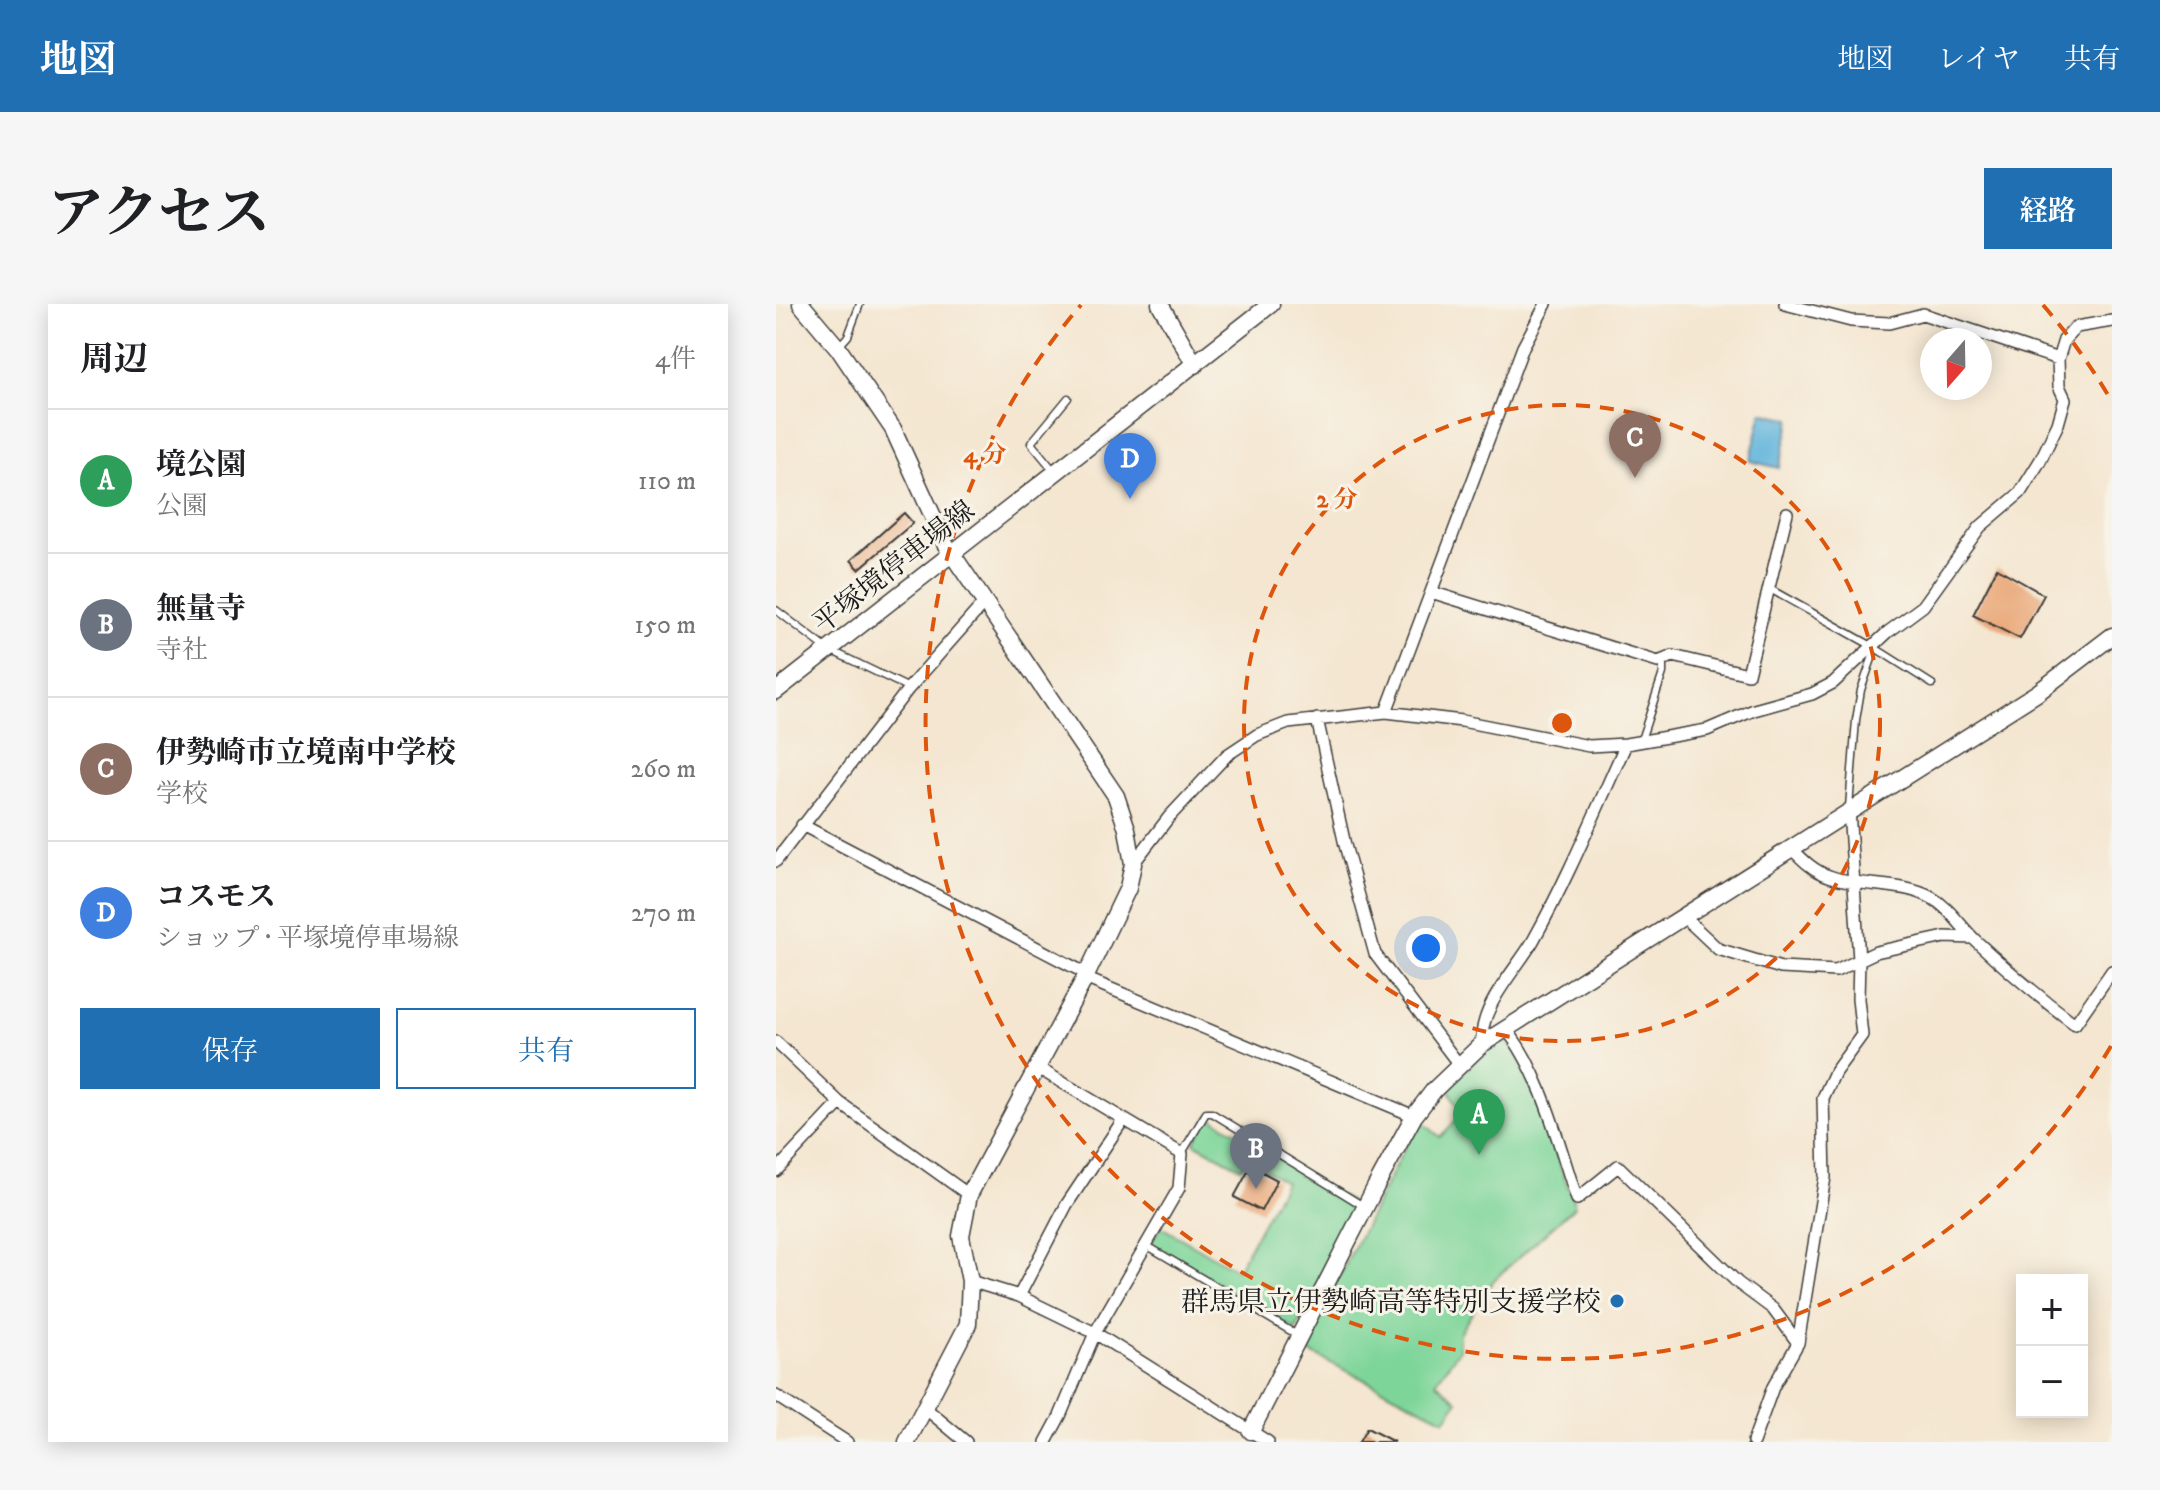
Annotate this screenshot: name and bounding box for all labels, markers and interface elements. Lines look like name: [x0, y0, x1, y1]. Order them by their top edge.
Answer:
text: 地図: [40, 37, 116, 85]
text: 地図: [1837, 42, 1893, 77]
text: レイヤ: [1937, 42, 2020, 77]
text: 共有: [2064, 42, 2120, 77]
button: 経路: [1984, 168, 2112, 249]
text: アクセス: [48, 180, 270, 250]
north arrow: [1920, 328, 1992, 400]
text: 周辺: [80, 339, 148, 381]
text: 4件: [655, 343, 696, 376]
pin: C: [1609, 412, 1661, 478]
pin: D: [1104, 433, 1156, 499]
text: 4 分: [964, 440, 1006, 470]
text: 境公園: [156, 447, 246, 484]
text: A: [98, 465, 114, 498]
text: 110 m: [638, 465, 696, 498]
text: 2 分: [1317, 485, 1357, 515]
text: 公園: [156, 490, 208, 523]
street label: 平塚境停車場線: [806, 493, 982, 641]
text: 無量寺: [156, 591, 246, 628]
text: B: [98, 609, 114, 642]
text: 150 m: [635, 609, 696, 642]
text: 寺社: [156, 634, 208, 667]
centre of rings: [1548, 709, 1576, 737]
text: 伊勢崎市立境南中学校: [156, 735, 456, 772]
text: C: [97, 753, 115, 786]
text: 260 m: [631, 753, 696, 786]
text: 学校: [156, 778, 208, 811]
text: コスモス: [156, 879, 276, 916]
text: D: [96, 897, 116, 930]
text: 270 m: [631, 897, 696, 930]
text: ショップ · 平塚境停車場線: [156, 922, 459, 955]
your location: [1406, 928, 1446, 968]
button: 保存: [80, 1008, 380, 1089]
button: 共有: [396, 1008, 696, 1089]
pin: A: [1453, 1089, 1505, 1155]
pin: B: [1230, 1123, 1282, 1189]
map controls: [2016, 1274, 2088, 1418]
button: +: [2016, 1274, 2088, 1346]
place label: 群馬県立伊勢崎高等特別支援学校: [1181, 1285, 1601, 1320]
marker: 群馬県立伊勢崎高等特別支援学校: [1608, 1292, 1626, 1310]
button: −: [2016, 1346, 2088, 1418]

